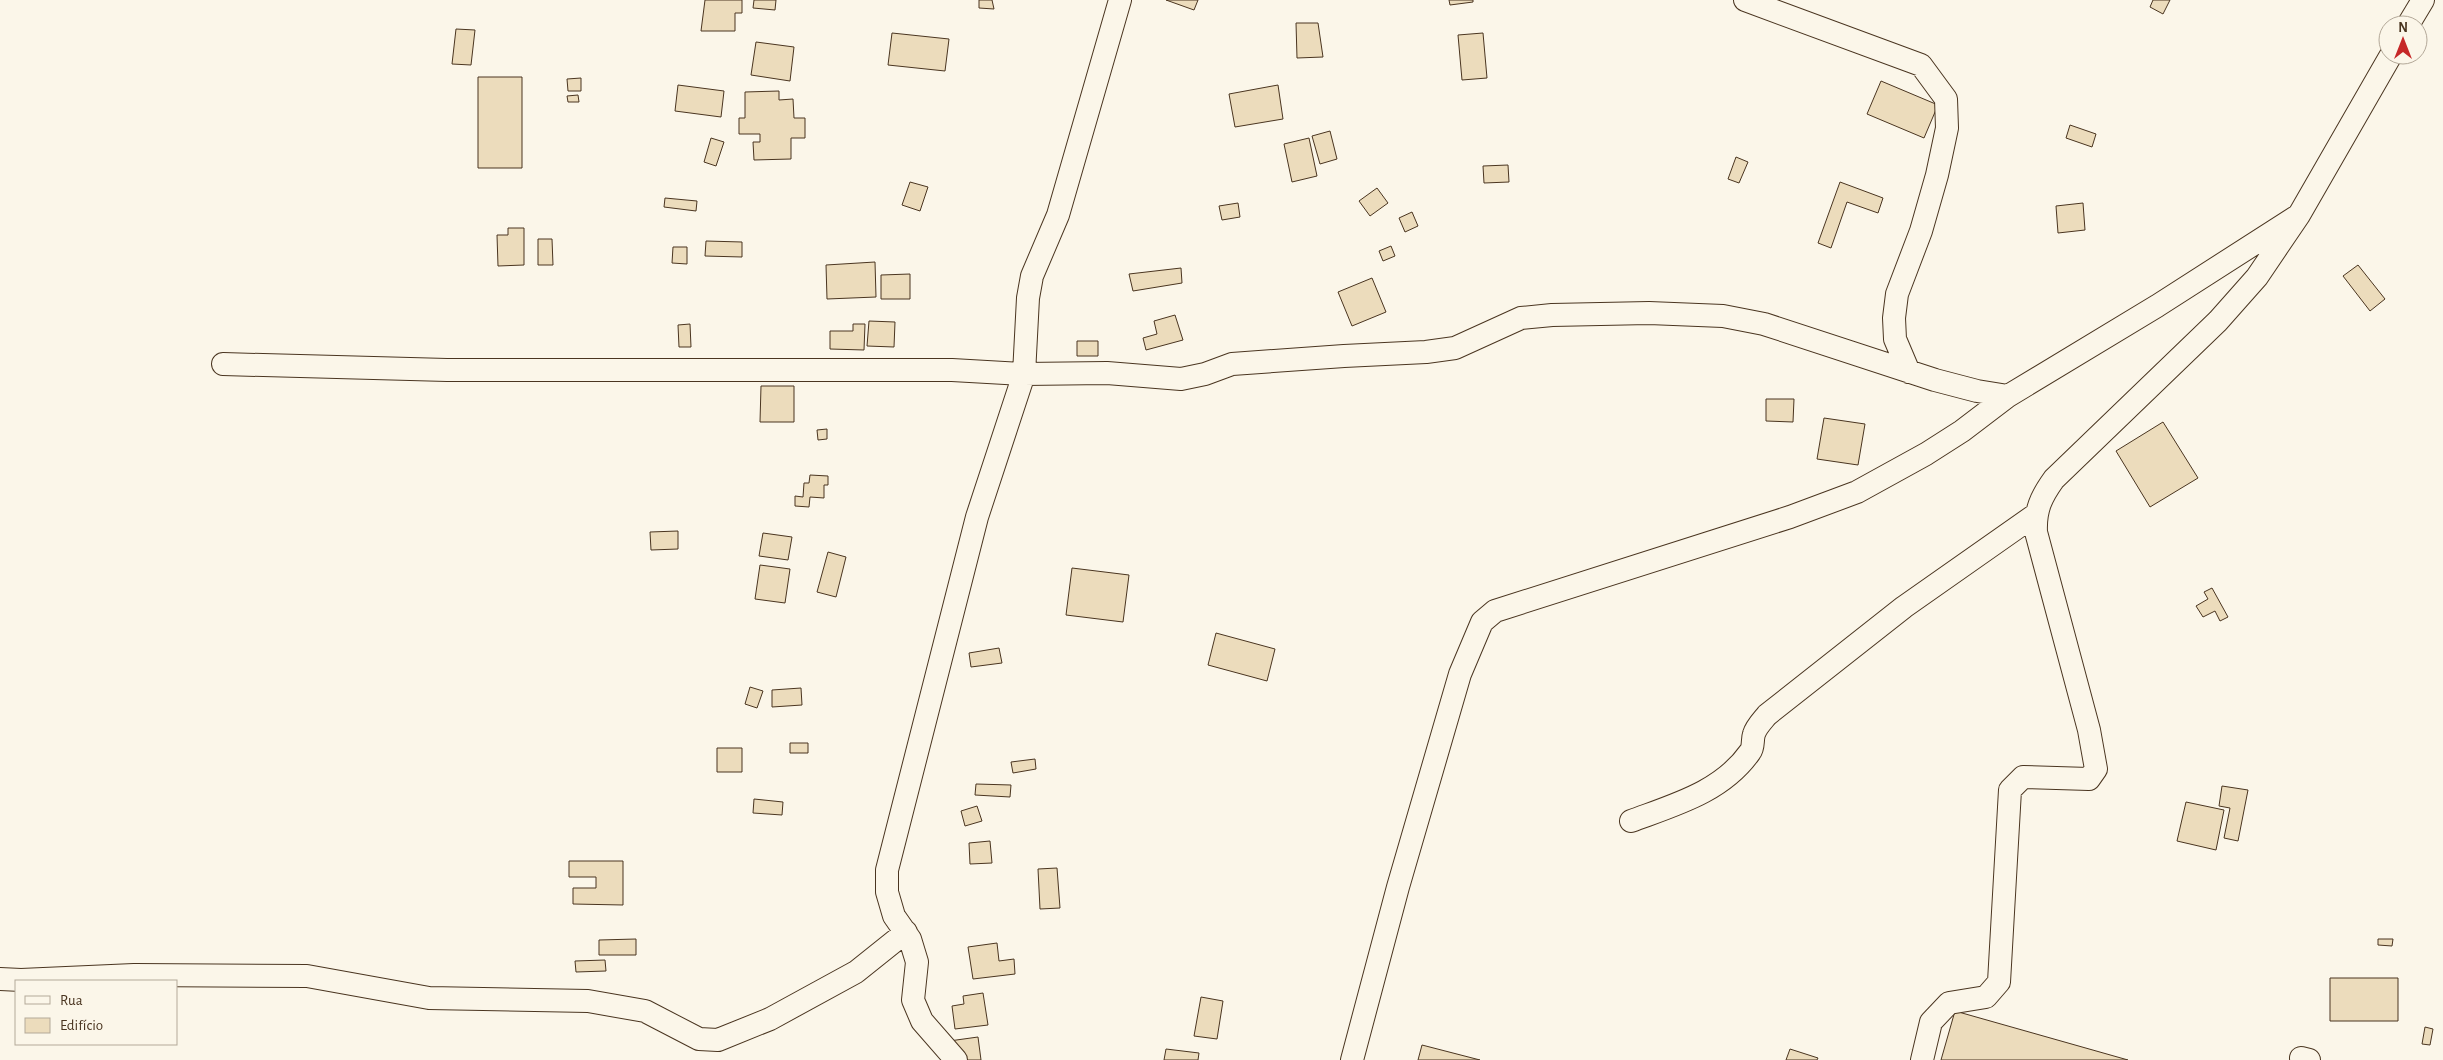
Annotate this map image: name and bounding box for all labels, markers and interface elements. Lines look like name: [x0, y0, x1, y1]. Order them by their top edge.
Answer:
north arrow: [2378, 15, 2428, 65]
text: N: [2398, 21, 2408, 35]
legend: [15, 980, 178, 1045]
text: Rua: [60, 993, 83, 1008]
text: Edifício: [60, 1018, 103, 1033]

